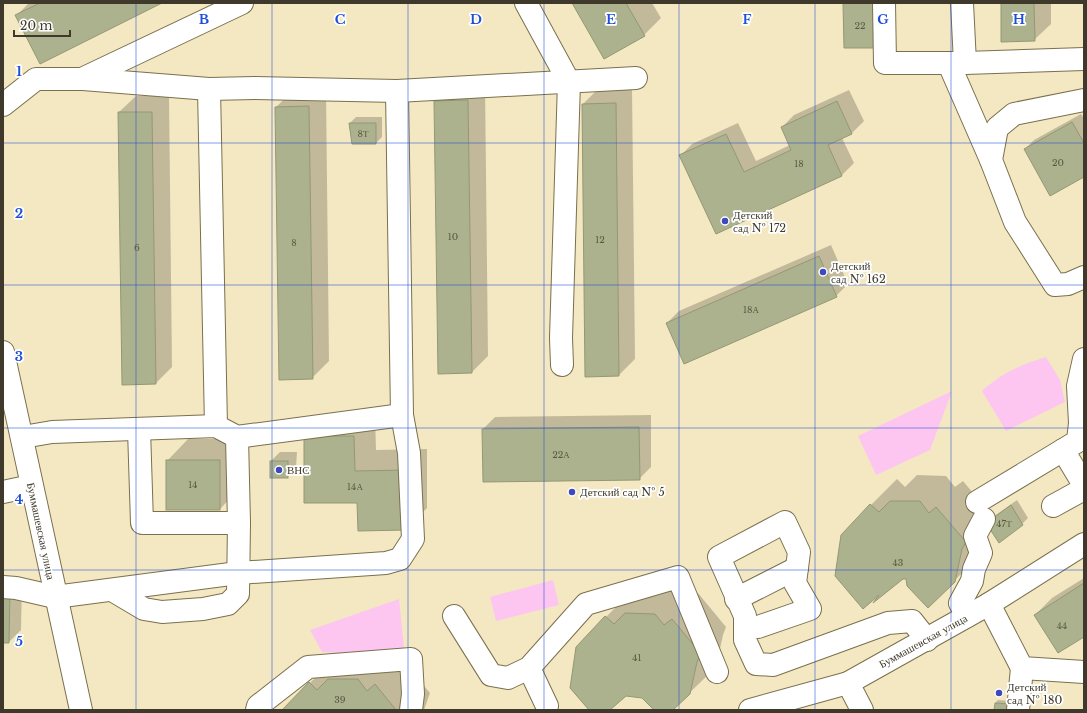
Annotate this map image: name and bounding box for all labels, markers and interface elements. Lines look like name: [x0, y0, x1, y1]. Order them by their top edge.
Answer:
text: B: [199, 11, 209, 28]
text: C: [335, 11, 346, 28]
text: D: [470, 11, 482, 28]
text: E: [606, 11, 616, 28]
text: F: [743, 11, 752, 28]
text: G: [877, 11, 889, 28]
text: H: [1013, 11, 1025, 28]
scale bar: [14, 12, 70, 38]
text: 20 m: [20, 18, 52, 33]
house number: 22: [854, 20, 866, 31]
text: 1: [16, 63, 22, 80]
house number: 8Т: [358, 128, 369, 139]
house number: 20: [1052, 157, 1064, 168]
house number: 18: [794, 158, 804, 169]
text: 2: [15, 205, 23, 222]
place label: Детский сад № 172: [733, 208, 786, 235]
marker: Детский сад № 172: [720, 216, 730, 226]
house number: 10: [448, 231, 458, 242]
house number: 12: [595, 234, 605, 245]
house number: 8: [291, 237, 297, 248]
house number: 6: [134, 242, 140, 253]
place label: Детский сад № 162: [831, 259, 886, 286]
marker: Детский сад № 162: [818, 267, 828, 277]
house number: 18А: [743, 304, 759, 315]
text: 3: [15, 348, 23, 365]
house number: 22А: [552, 449, 570, 460]
place label: ВНС: [287, 463, 310, 477]
marker: ВНС: [274, 465, 284, 475]
house number: 14: [188, 479, 198, 490]
street label: Буммашевская улица: [24, 481, 58, 581]
house number: 14А: [347, 481, 363, 492]
place label: Детский сад № 5: [580, 485, 665, 499]
marker: Детский сад № 5: [567, 487, 577, 497]
text: 4: [15, 491, 24, 508]
house number: 47Т: [996, 518, 1012, 529]
house number: 43: [893, 557, 903, 568]
street label: Буммашевская улица: [876, 611, 970, 671]
house number: 44: [1057, 620, 1067, 631]
text: 5: [15, 633, 23, 650]
house number: 41: [632, 652, 642, 663]
place label: Детский сад № 180: [1007, 680, 1063, 707]
marker: Детский сад № 180: [994, 688, 1004, 698]
house number: 39: [334, 694, 346, 705]

